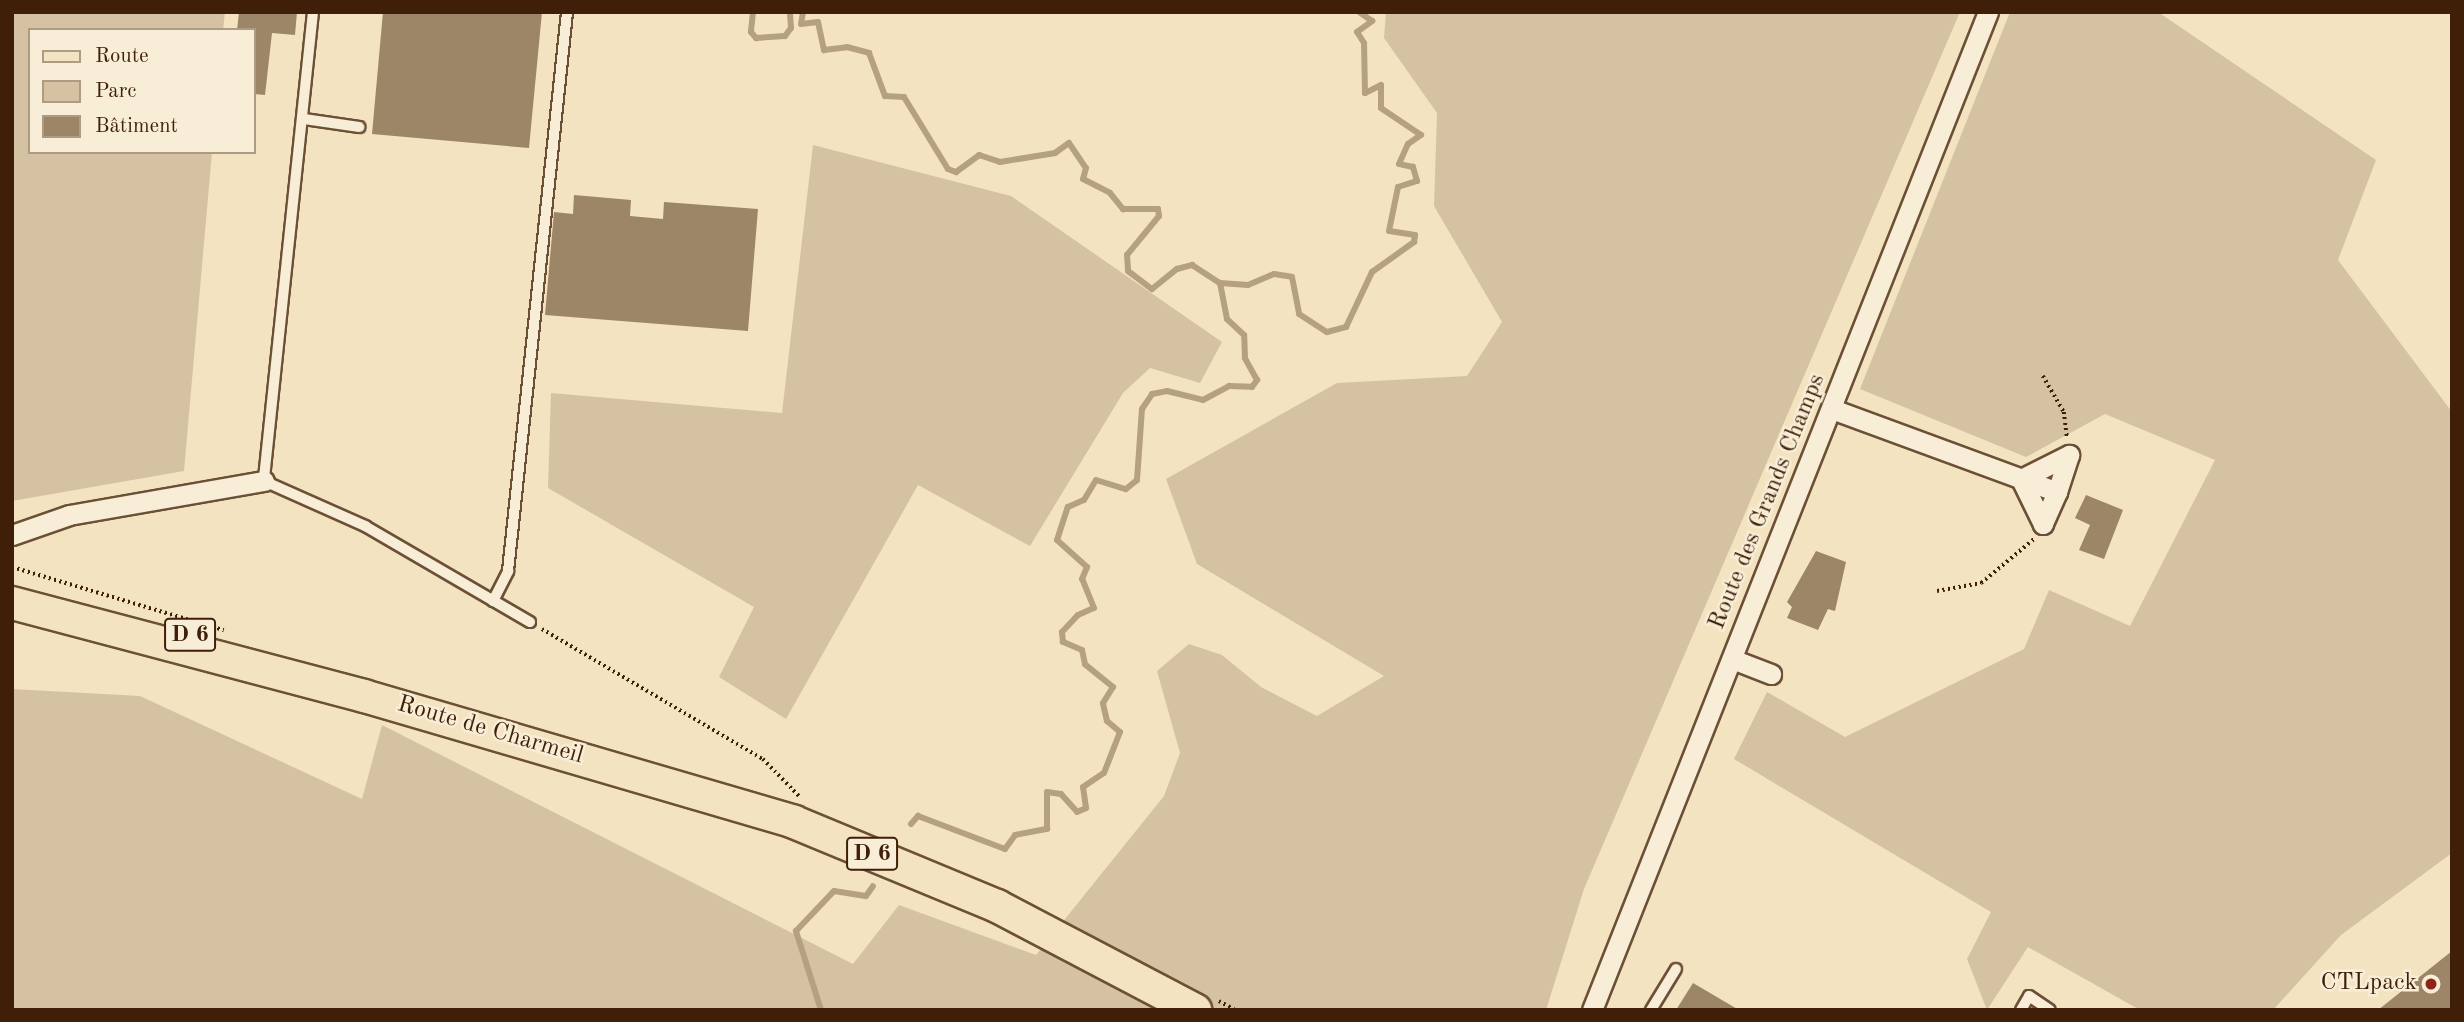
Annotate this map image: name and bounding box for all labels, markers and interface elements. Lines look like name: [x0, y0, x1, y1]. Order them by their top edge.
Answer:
legend: [28, 28, 256, 154]
text: Route: [95, 46, 149, 67]
text: Parc: [95, 81, 137, 102]
text: Bâtiment: [95, 116, 178, 137]
street label: Route des Grands Champs: [1703, 370, 1833, 634]
road number: D 6: [164, 615, 216, 654]
street label: Route de Charmeil: [394, 691, 586, 771]
road number: D 6: [846, 834, 898, 874]
place label: CTLpack: [2320, 970, 2417, 998]
marker: CTLpack: [2423, 976, 2439, 992]

